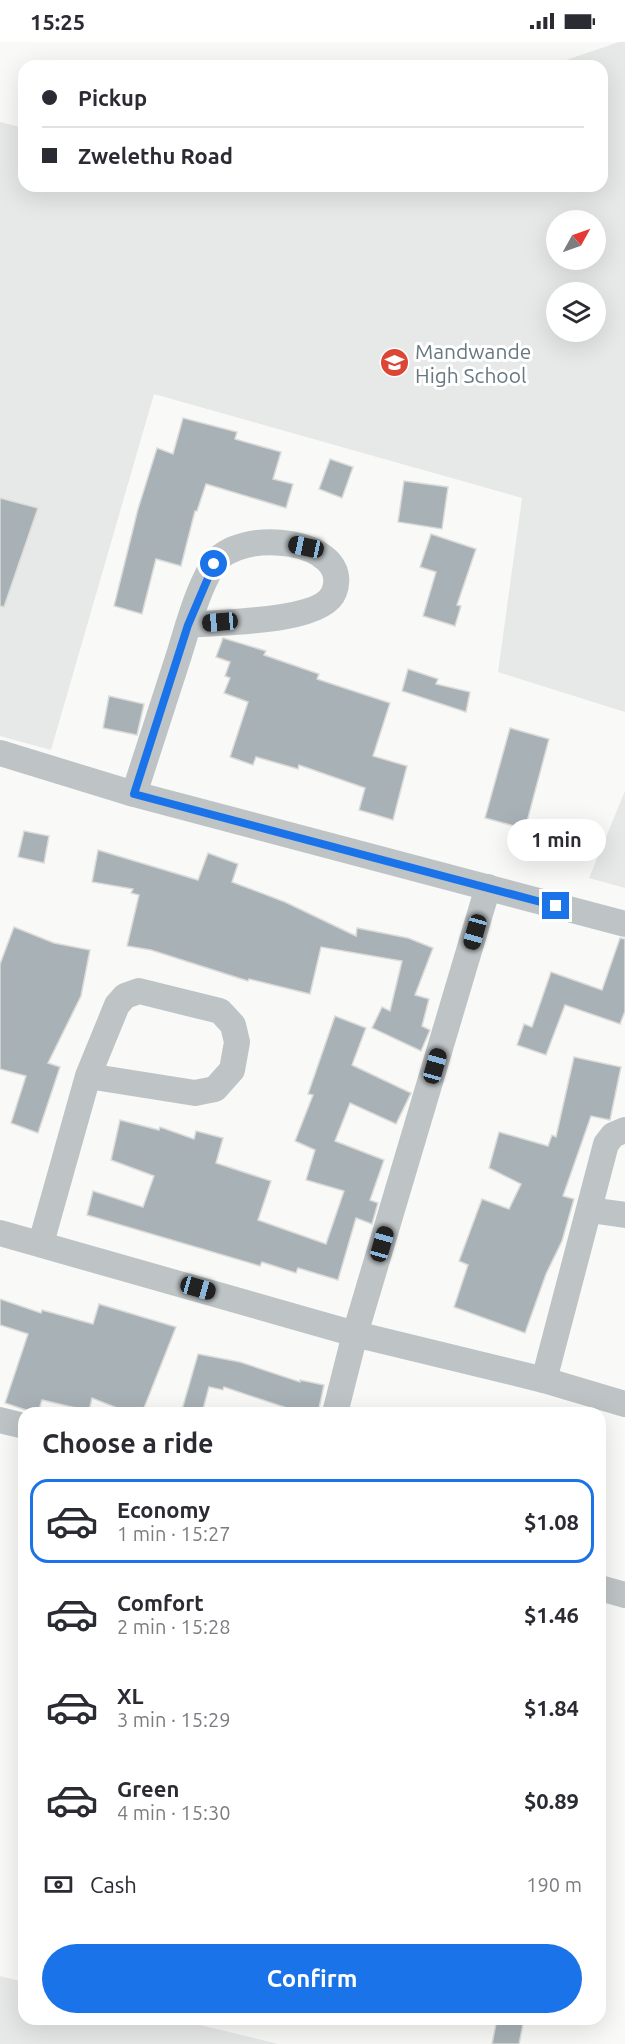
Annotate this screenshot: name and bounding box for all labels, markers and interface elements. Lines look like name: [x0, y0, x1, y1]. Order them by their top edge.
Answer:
text: 15:25: [30, 9, 85, 34]
text: Pickup: [78, 85, 147, 110]
text: Zwelethu Road: [78, 143, 233, 168]
north arrow: [546, 210, 606, 270]
map controls: [546, 210, 606, 342]
button: layers: [546, 282, 606, 342]
place label: Mandwande High School: [415, 339, 531, 387]
school or university icon: Mandwande High School: [378, 347, 410, 379]
car: [287, 534, 325, 560]
route start: [200, 550, 227, 577]
car: [201, 611, 239, 633]
callout: 1 min: [506, 819, 606, 861]
text: 1 min: [531, 828, 582, 851]
route end: [542, 892, 569, 919]
car: [461, 912, 489, 952]
car: [421, 1046, 449, 1086]
car: [368, 1224, 396, 1264]
car: [178, 1274, 218, 1302]
text: Choose a ride: [42, 1428, 214, 1458]
icon: car: [45, 1494, 99, 1548]
text: Economy: [117, 1497, 210, 1522]
text: $1.08: [524, 1509, 579, 1534]
text: 1 min · 15:27: [117, 1522, 231, 1545]
icon: car: [45, 1587, 99, 1641]
text: Comfort: [117, 1590, 204, 1615]
text: $1.46: [524, 1602, 579, 1627]
text: 2 min · 15:28: [117, 1615, 231, 1638]
icon: car: [45, 1680, 99, 1734]
text: XL: [117, 1683, 144, 1708]
text: $1.84: [524, 1695, 579, 1720]
text: 3 min · 15:29: [117, 1708, 231, 1731]
icon: car: [45, 1773, 99, 1827]
text: Green: [117, 1776, 179, 1801]
text: $0.89: [524, 1788, 579, 1813]
text: 4 min · 15:30: [117, 1801, 231, 1824]
icon: cash: [42, 1868, 75, 1901]
text: Cash: [90, 1872, 137, 1897]
text: 190 m: [526, 1873, 582, 1896]
button: Confirm: [42, 1944, 582, 2013]

